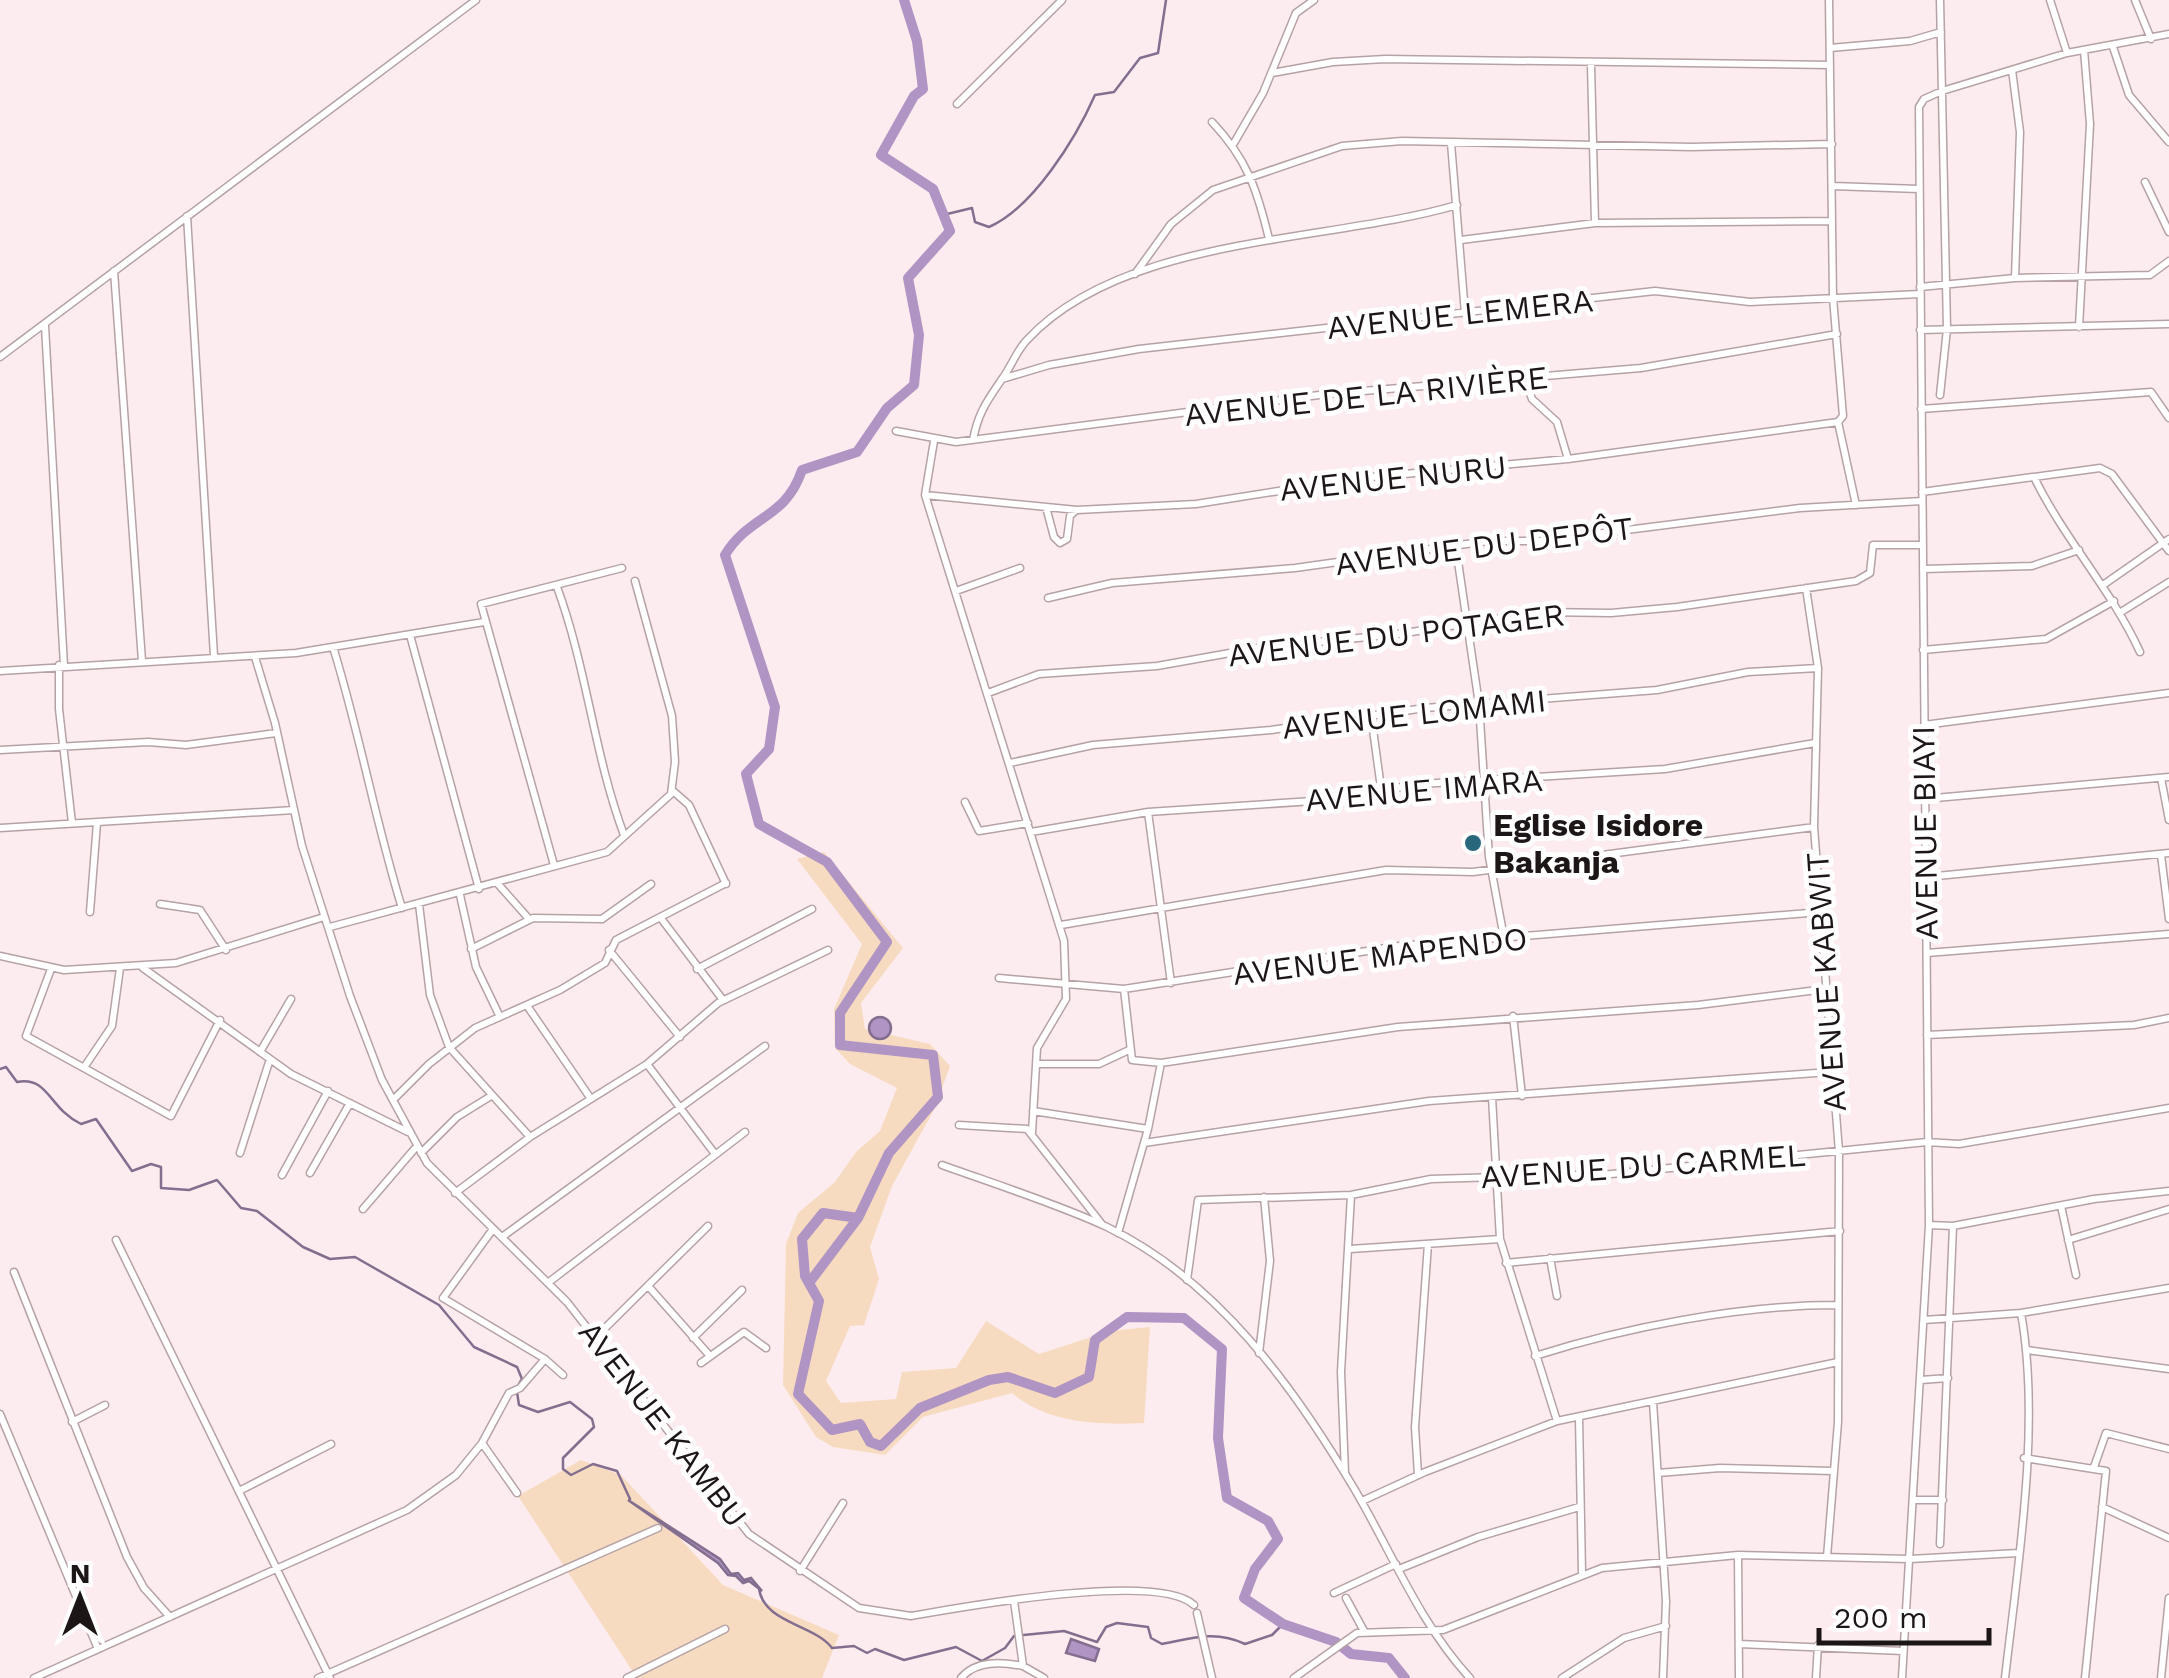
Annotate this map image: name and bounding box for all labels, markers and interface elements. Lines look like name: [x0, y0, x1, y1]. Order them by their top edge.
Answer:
street label: AVENUE LEMERA: [1325, 281, 1595, 347]
street label: AVENUE DE LA RIVIÈRE: [1182, 358, 1550, 434]
street label: AVENUE NURU: [1278, 447, 1508, 509]
street label: AVENUE DU DEPÔT: [1333, 509, 1635, 583]
street label: AVENUE DU POTAGER: [1225, 595, 1567, 675]
street label: AVENUE LOMAMI: [1280, 681, 1548, 747]
street label: AVENUE BIAYI: [1904, 725, 1946, 941]
street label: AVENUE IMARA: [1304, 761, 1544, 819]
place label: Eglise Isidore Bakanja: [1493, 806, 1703, 881]
marker: Eglise Isidore Bakanja: [1462, 832, 1484, 854]
street label: AVENUE KABWIT: [1798, 851, 1854, 1113]
street label: AVENUE MAPENDO: [1230, 919, 1530, 993]
street label: AVENUE DU CARMEL: [1479, 1136, 1807, 1196]
street label: AVENUE KAMBU: [571, 1313, 755, 1535]
north arrow: [30, 1548, 130, 1648]
text: N: [70, 1557, 90, 1590]
scale bar: [1819, 1583, 1989, 1645]
text: 200 m: [1834, 1600, 1928, 1635]

